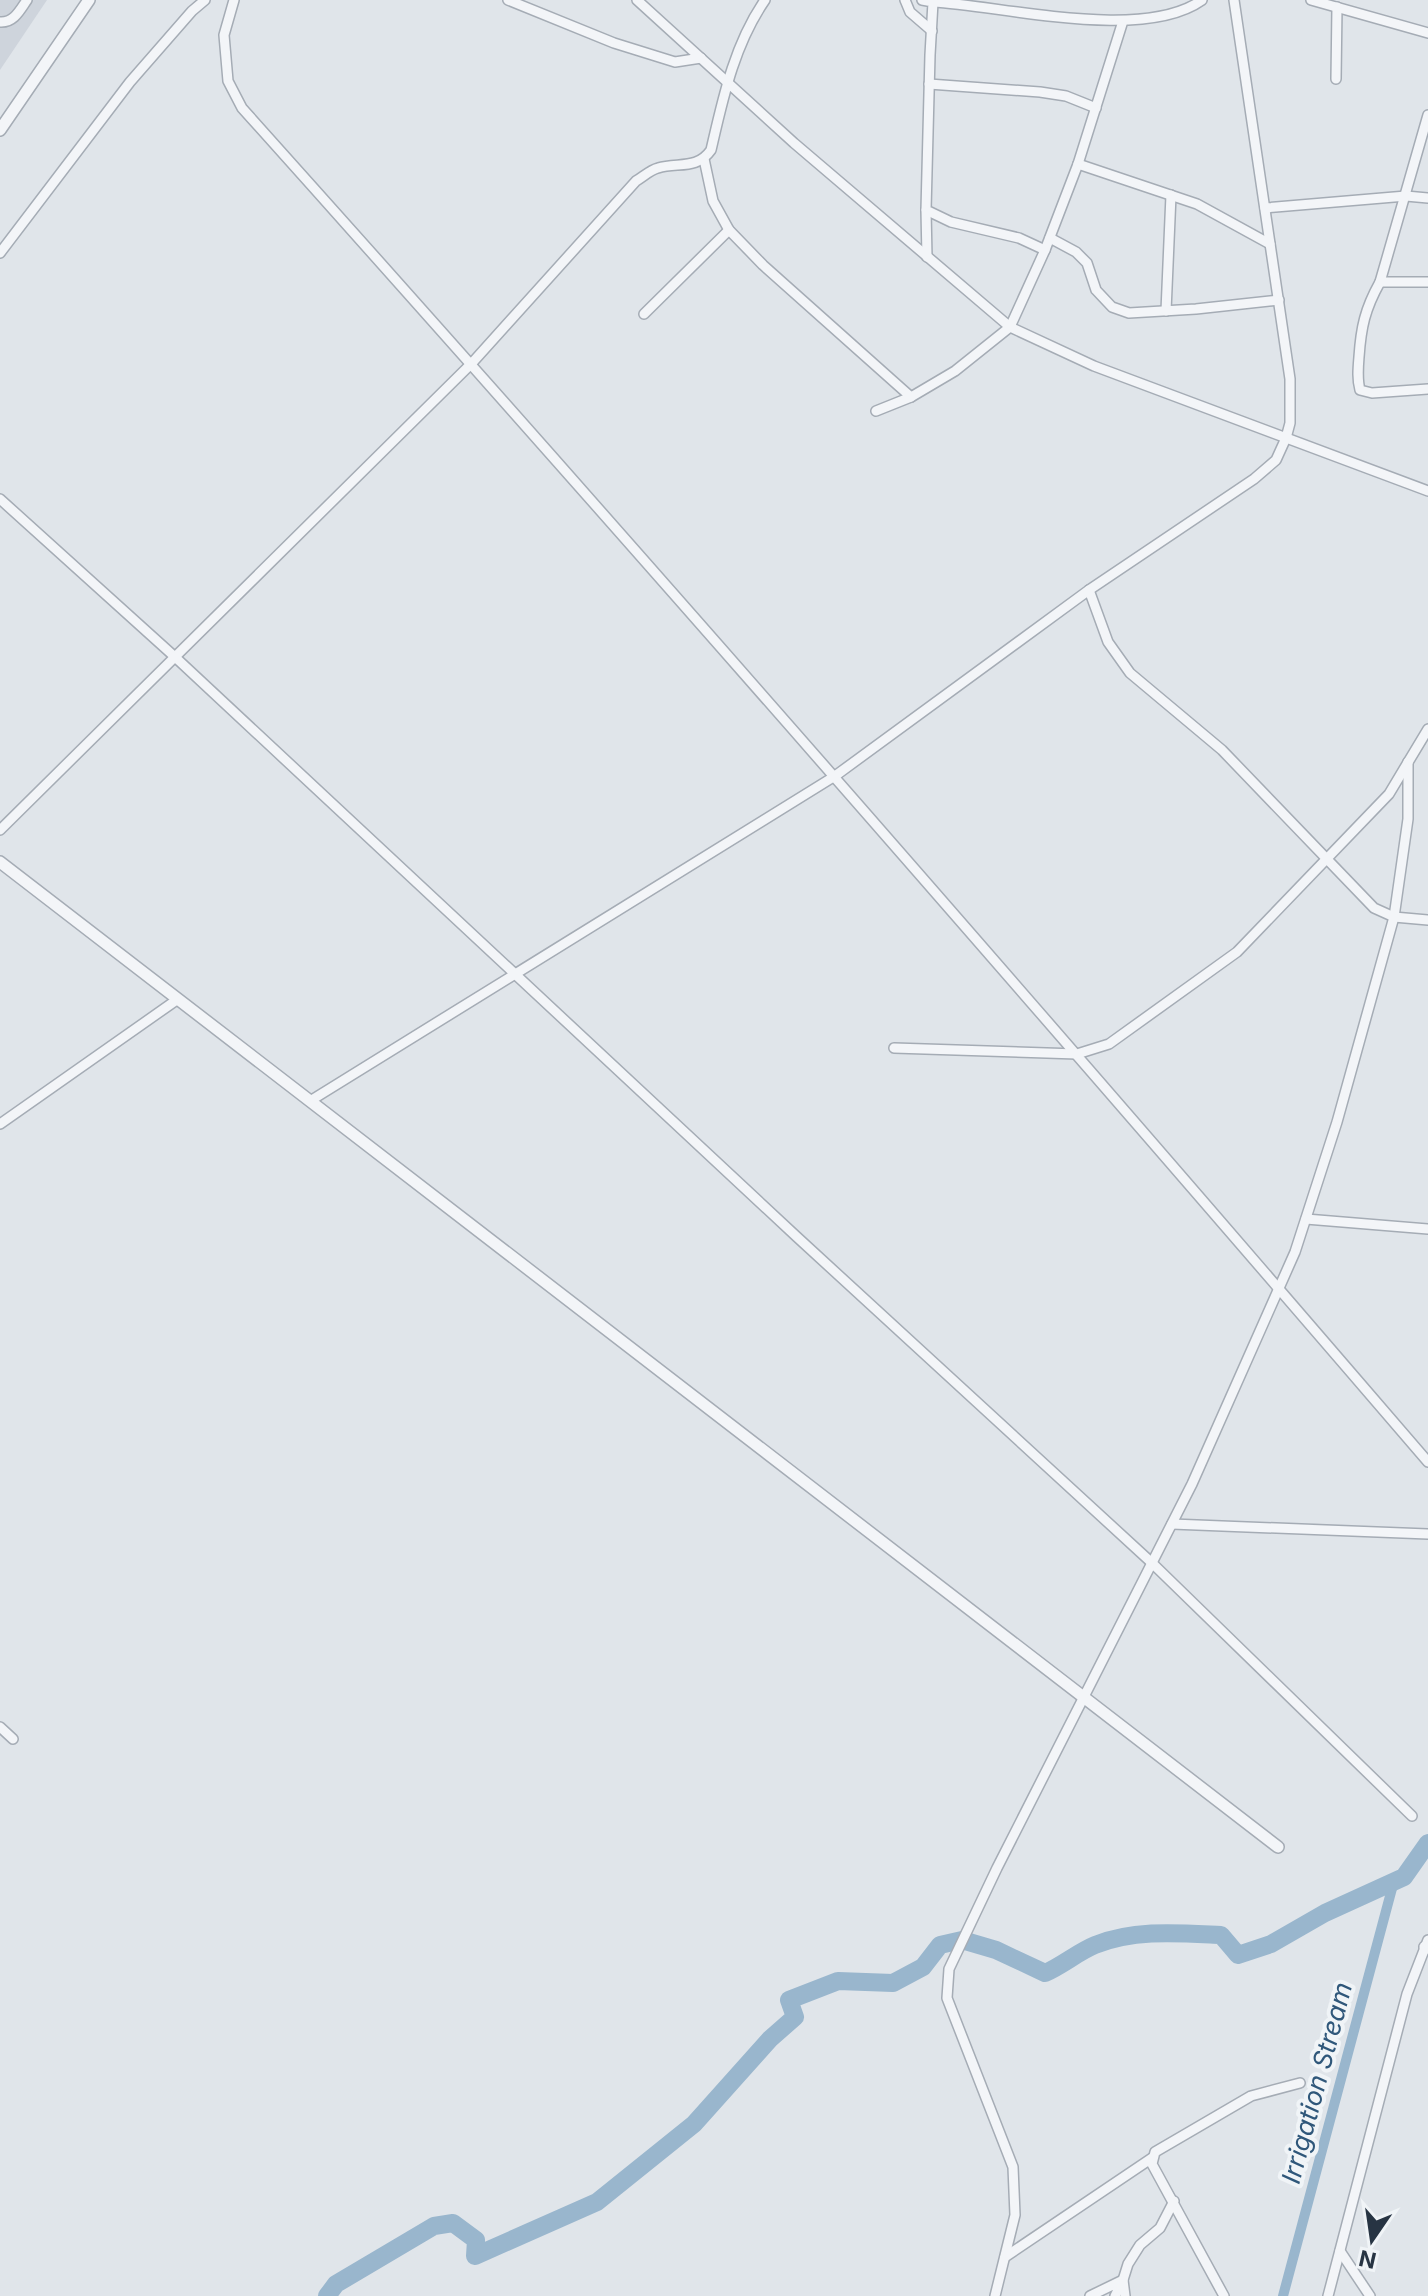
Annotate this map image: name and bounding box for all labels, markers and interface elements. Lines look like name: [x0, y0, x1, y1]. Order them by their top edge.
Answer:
water label: Irrigation Stream: [1275, 1979, 1358, 2187]
north arrow: [1332, 2200, 1412, 2280]
text: N: [1356, 2245, 1379, 2274]

